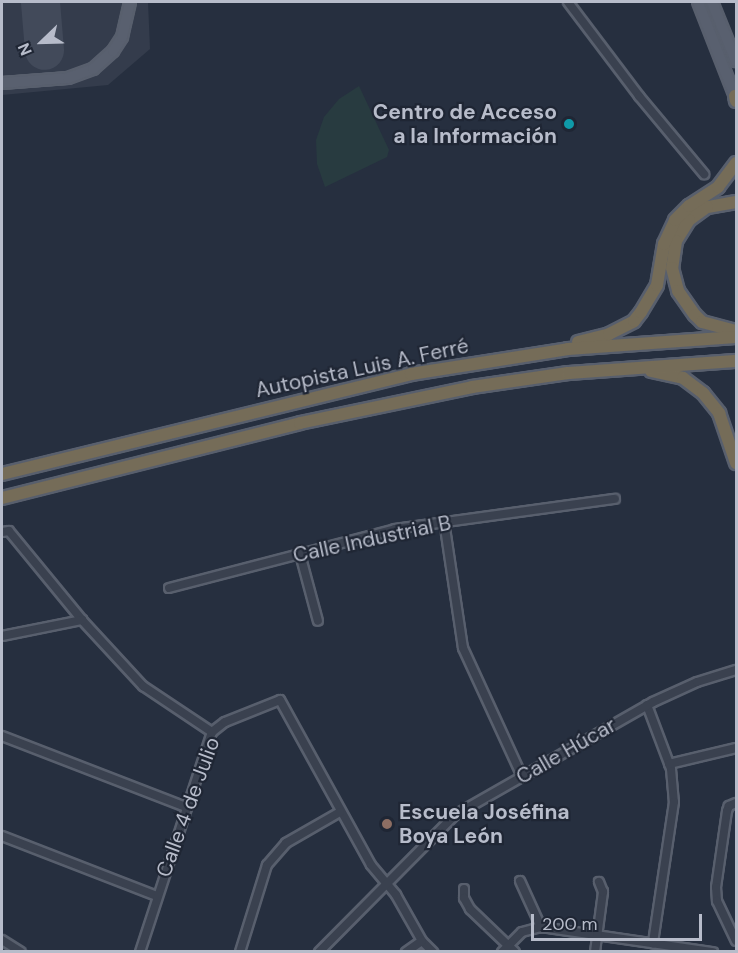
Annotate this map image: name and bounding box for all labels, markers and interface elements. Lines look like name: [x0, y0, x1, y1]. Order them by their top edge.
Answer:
north arrow: [12, 12, 72, 72]
text: N: [13, 40, 37, 59]
place label: Centro de Acceso a la Información: [373, 99, 557, 149]
marker: Centro de Acceso a la Información: [562, 117, 576, 131]
street label: Autopista Luis A. Ferré: [253, 333, 471, 403]
street label: Calle Industrial B: [291, 510, 453, 568]
street label: Calle Húcar: [512, 712, 620, 790]
street label: Calle 4 de Julio: [151, 734, 225, 880]
place label: Escuela Joséfina Boya León: [399, 799, 570, 849]
marker: Escuela Joséfina Boya León: [380, 817, 394, 831]
scale bar: [534, 902, 705, 940]
text: 200 m: [542, 912, 598, 936]

